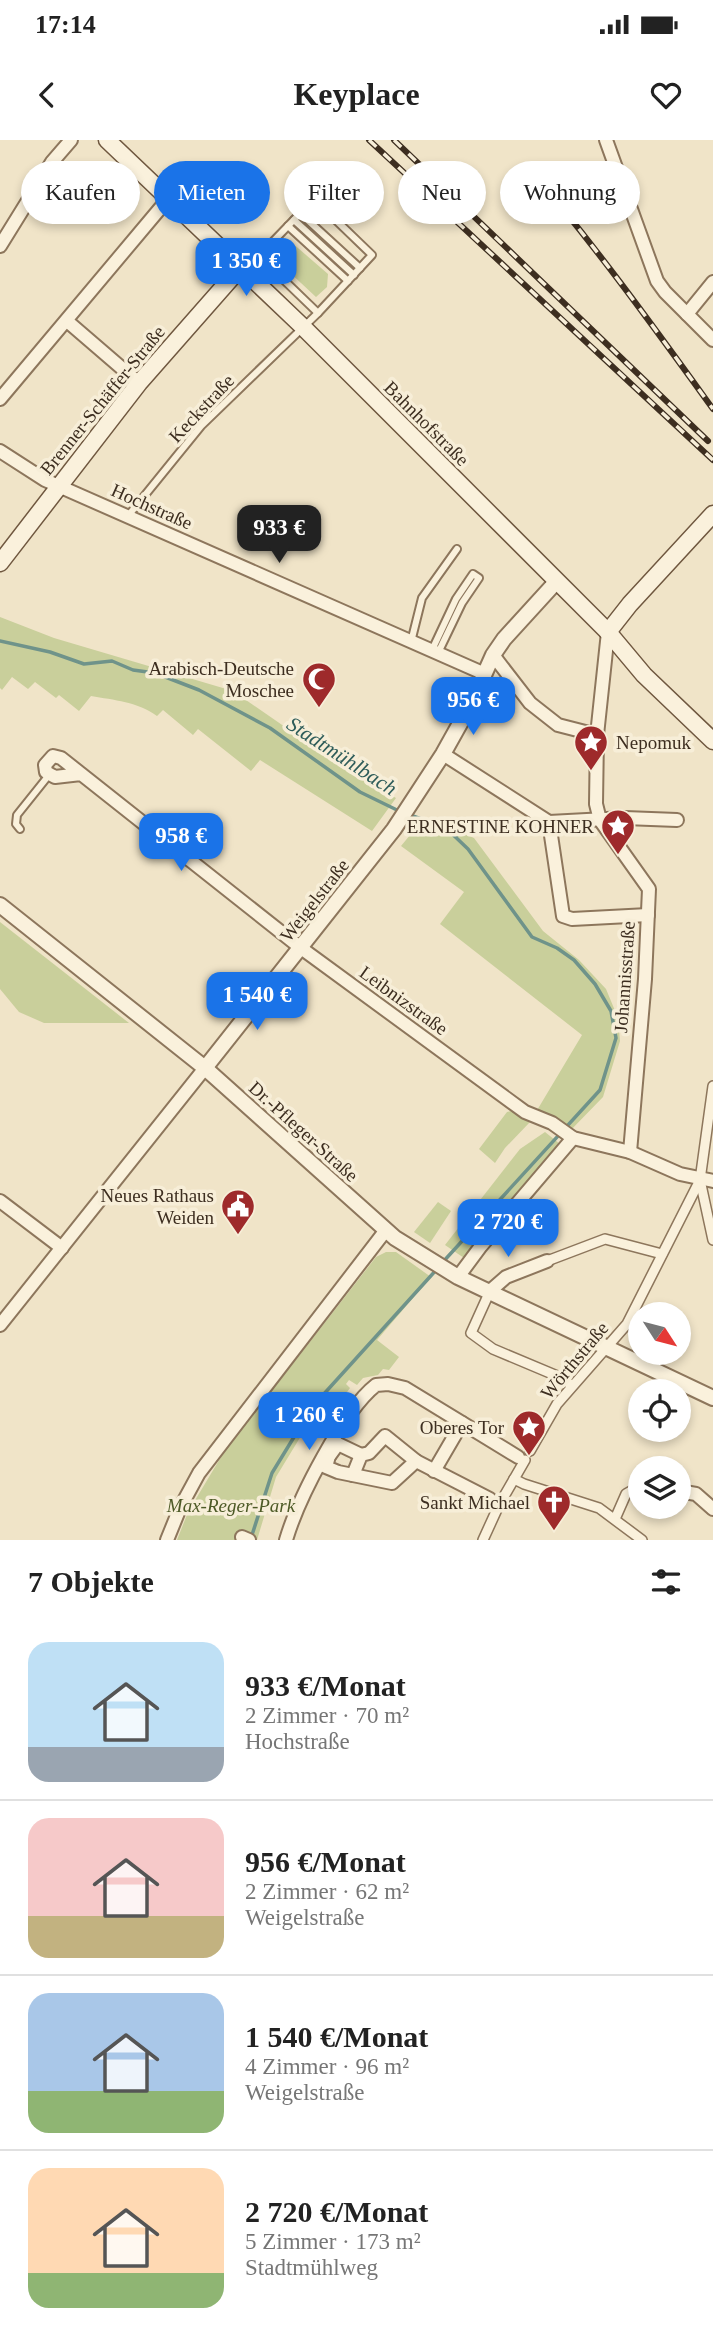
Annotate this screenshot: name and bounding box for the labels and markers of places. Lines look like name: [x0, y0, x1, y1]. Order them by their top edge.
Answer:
pin: 1 350 €: [181, 239, 311, 298]
pin: 933 €: [230, 506, 328, 565]
place label: Arabisch-Deutsche Moschee: [148, 658, 294, 701]
mosque icon: Arabisch-Deutsche Moschee: [300, 660, 338, 709]
pin: 956 €: [424, 678, 522, 737]
place icon: Nepomuk: [572, 723, 610, 772]
place label: Nepomuk: [616, 732, 691, 753]
place icon: ERNESTINE KOHNER: [599, 807, 637, 856]
pin: 958 €: [132, 814, 230, 873]
place label: ERNESTINE KOHNER: [407, 816, 594, 837]
pin: 1 540 €: [192, 972, 322, 1032]
place label: Neues Rathaus Weiden: [101, 1185, 214, 1228]
public building icon: Neues Rathaus Weiden: [219, 1187, 257, 1236]
pin: 2 720 €: [443, 1200, 573, 1259]
pin: 1 260 €: [244, 1392, 374, 1452]
place icon: Oberes Tor: [510, 1408, 548, 1457]
place label: Oberes Tor: [420, 1417, 505, 1438]
church icon: Sankt Michael: [535, 1483, 573, 1532]
place label: Sankt Michael: [420, 1492, 530, 1513]

